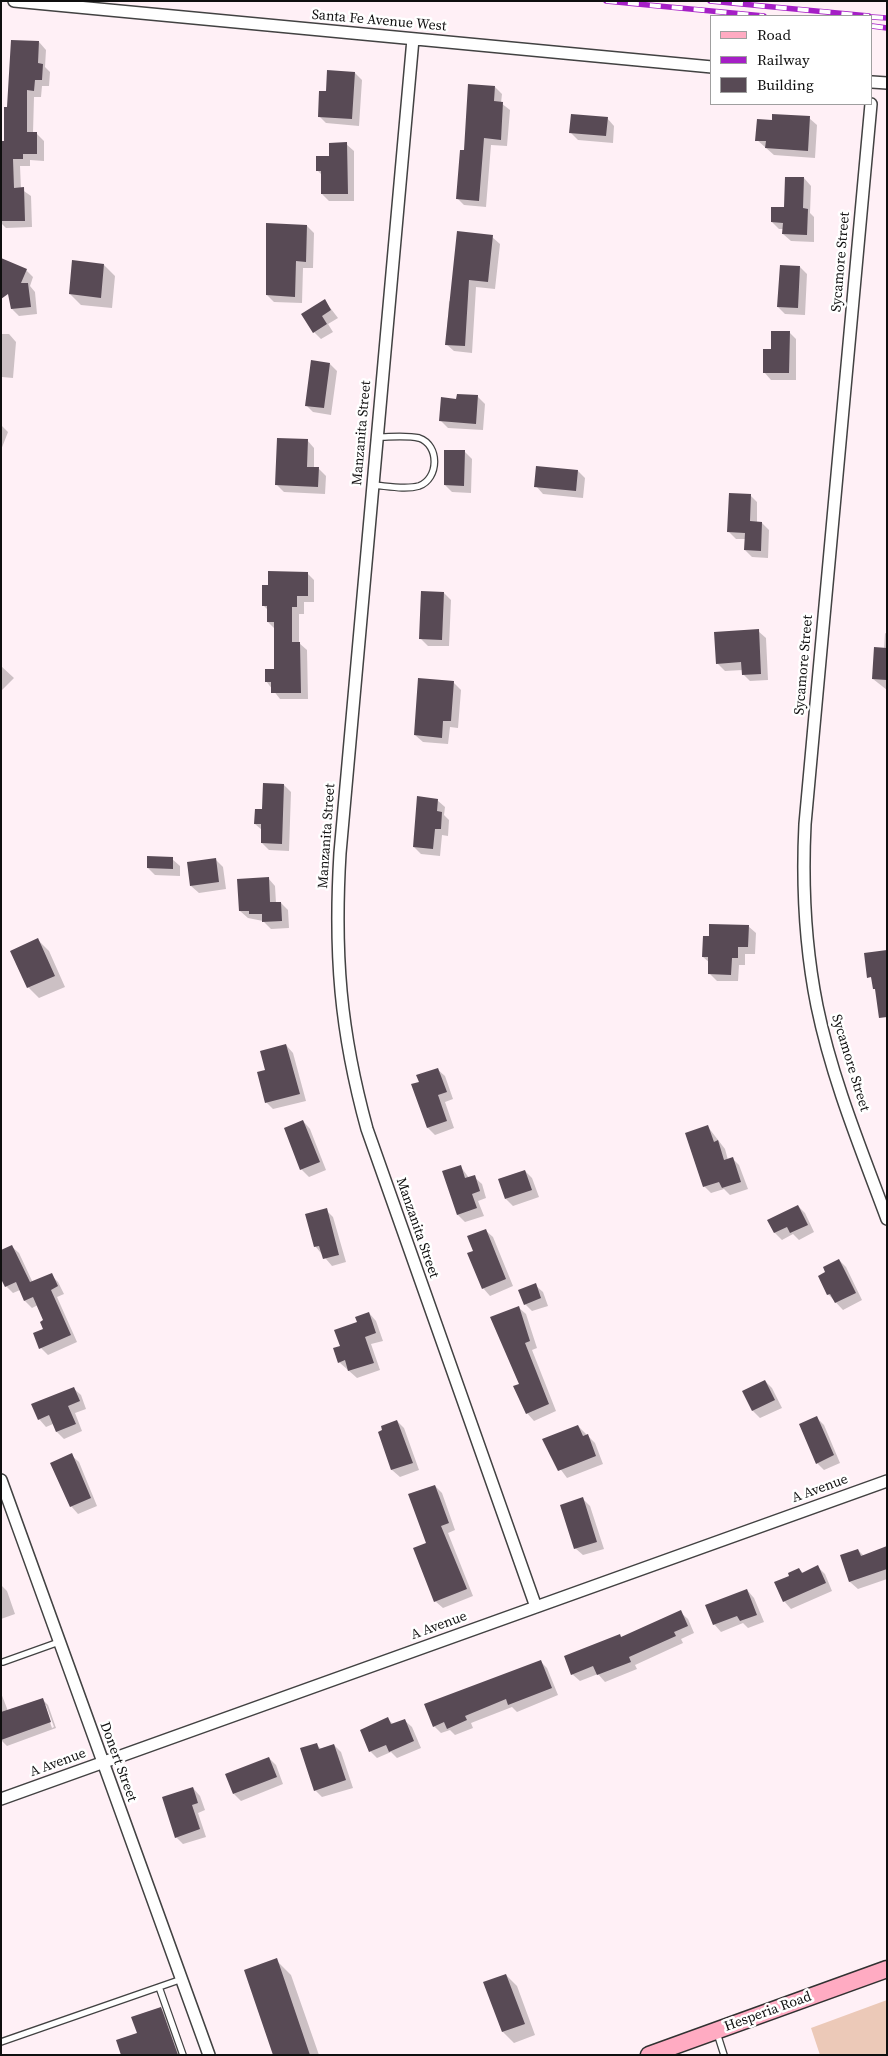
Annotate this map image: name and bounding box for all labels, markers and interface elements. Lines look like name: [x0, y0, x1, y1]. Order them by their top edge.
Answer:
street label: Santa Fe Avenue West: [311, 7, 447, 35]
legend: [710, 15, 873, 105]
text: Road: [757, 24, 791, 45]
text: Railway: [757, 49, 810, 70]
text: Building: [757, 74, 814, 95]
street label: Sycamore Street: [828, 211, 854, 313]
street label: Manzanita Street: [349, 380, 375, 486]
street label: Sycamore Street: [791, 614, 817, 716]
street label: Manzanita Street: [315, 783, 339, 889]
street label: Sycamore Street: [827, 1013, 873, 1113]
street label: Manzanita Street: [392, 1176, 442, 1280]
street label: A Avenue: [790, 1471, 850, 1507]
street label: A Avenue: [409, 1608, 469, 1644]
street label: Donert Street: [96, 1720, 140, 1804]
street label: A Avenue: [28, 1745, 88, 1781]
street label: Hesperia Road: [722, 1988, 814, 2036]

